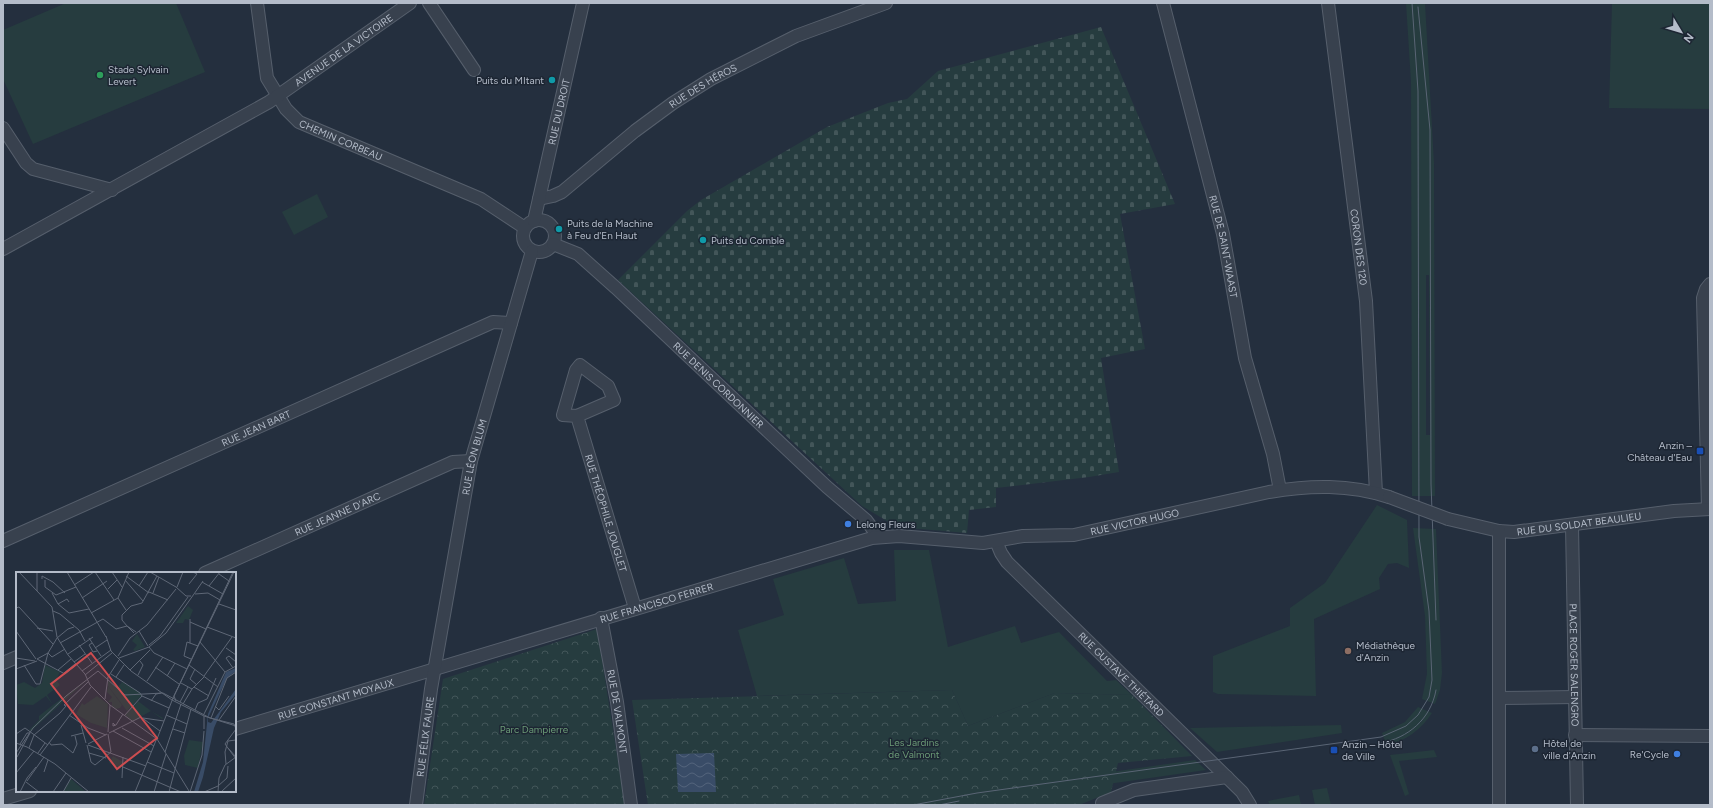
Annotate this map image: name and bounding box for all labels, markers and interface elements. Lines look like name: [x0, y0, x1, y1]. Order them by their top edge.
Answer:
street label: AVENUE DE LA VICTOIRE: [292, 11, 396, 89]
north arrow: [1661, 12, 1701, 52]
text: N: [1681, 30, 1696, 45]
street label: RUE DES HÉROS: [666, 61, 739, 111]
place label: Stade Sylvain Levert: [108, 63, 169, 88]
marker: Stade Sylvain Levert: [95, 70, 105, 80]
place label: Puits du MItant: [476, 74, 544, 87]
marker: Puits du MItant: [547, 75, 557, 85]
street label: RUE DU DROIT: [545, 77, 573, 146]
street label: CHEMIN CORBEAU: [297, 117, 384, 164]
street label: RUE DE SAINT-WAAST: [1206, 194, 1240, 299]
street label: CORON DES 120: [1347, 208, 1370, 286]
place label: Puits de la Machine à Feu d'En Haut: [567, 217, 654, 242]
marker: Puits de la Machine à Feu d'En Haut: [554, 224, 564, 234]
place label: Puits du Comble: [711, 234, 785, 247]
marker: Puits du Comble: [698, 235, 708, 245]
street label: RUE DENIS CORDONNIER: [670, 339, 766, 431]
street label: RUE JEAN BART: [219, 407, 293, 450]
street label: RUE LÉON BLUM: [459, 418, 490, 496]
place label: Anzin – Château d'Eau: [1627, 439, 1692, 464]
marker: Anzin – Château d'Eau: [1695, 446, 1705, 456]
street label: RUE THÉOPHILE JOUGLET: [582, 453, 630, 574]
street label: RUE JEANNE D'ARC: [293, 489, 383, 539]
street label: RUE VICTOR HUGO: [1089, 506, 1181, 538]
street label: RUE DU SOLDAT BEAULIEU: [1516, 509, 1642, 539]
place label: Lelong Fleurs: [856, 518, 916, 531]
marker: Lelong Fleurs: [843, 519, 853, 529]
inset map: [16, 572, 236, 792]
street label: RUE FRANCISCO FERRER: [598, 580, 715, 626]
street label: PLACE ROGER SALENGRO: [1566, 603, 1582, 727]
street label: RUE GUSTAVE THIÉTARD: [1075, 629, 1167, 720]
place label: Médiathèque d'Anzin: [1356, 639, 1415, 664]
marker: Médiathèque d'Anzin: [1343, 646, 1353, 656]
street label: RUE DE VALMONT: [604, 668, 630, 755]
street label: RUE CONSTANT MOYAUX: [276, 676, 396, 723]
street label: RUE FÉLIX FAURE: [414, 695, 437, 778]
park label: Parc Dampierre: [500, 723, 569, 736]
park label: Les Jardins de Valmont: [888, 736, 940, 761]
place label: Hôtel de ville d'Anzin: [1543, 737, 1596, 762]
place label: Anzin – Hôtel de Ville: [1342, 738, 1402, 763]
marker: Hôtel de ville d'Anzin: [1530, 744, 1540, 754]
marker: Anzin – Hôtel de Ville: [1329, 745, 1339, 755]
place label: Re'Cycle: [1630, 748, 1670, 761]
marker: Re'Cycle: [1672, 749, 1682, 759]

